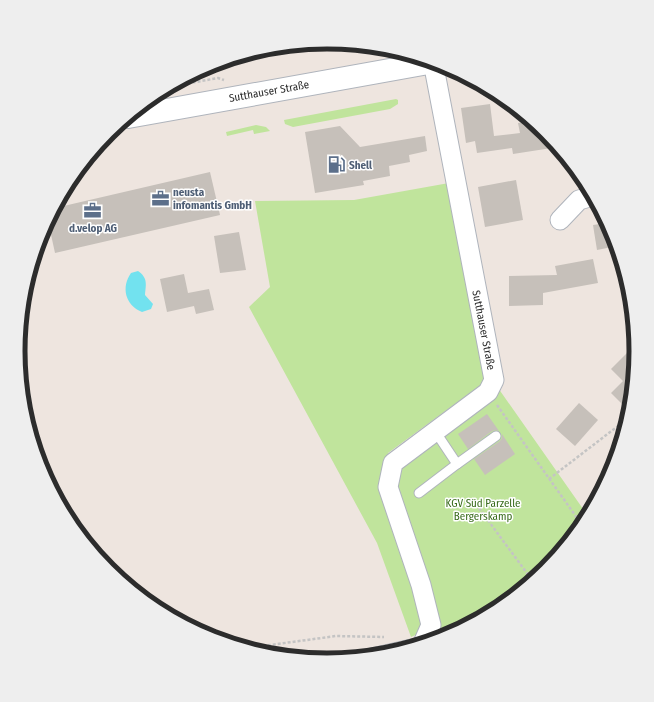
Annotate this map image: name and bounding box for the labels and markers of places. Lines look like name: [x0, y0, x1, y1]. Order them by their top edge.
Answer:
fuel station icon: Shell: [326, 155, 346, 175]
place label: Shell: [349, 159, 373, 172]
place label: neusta infomantis GmbH: [173, 186, 252, 212]
office icon: neusta infomantis GmbH: [150, 188, 170, 208]
office icon: d.velop AG: [83, 200, 103, 220]
place label: d.velop AG: [69, 222, 118, 235]

